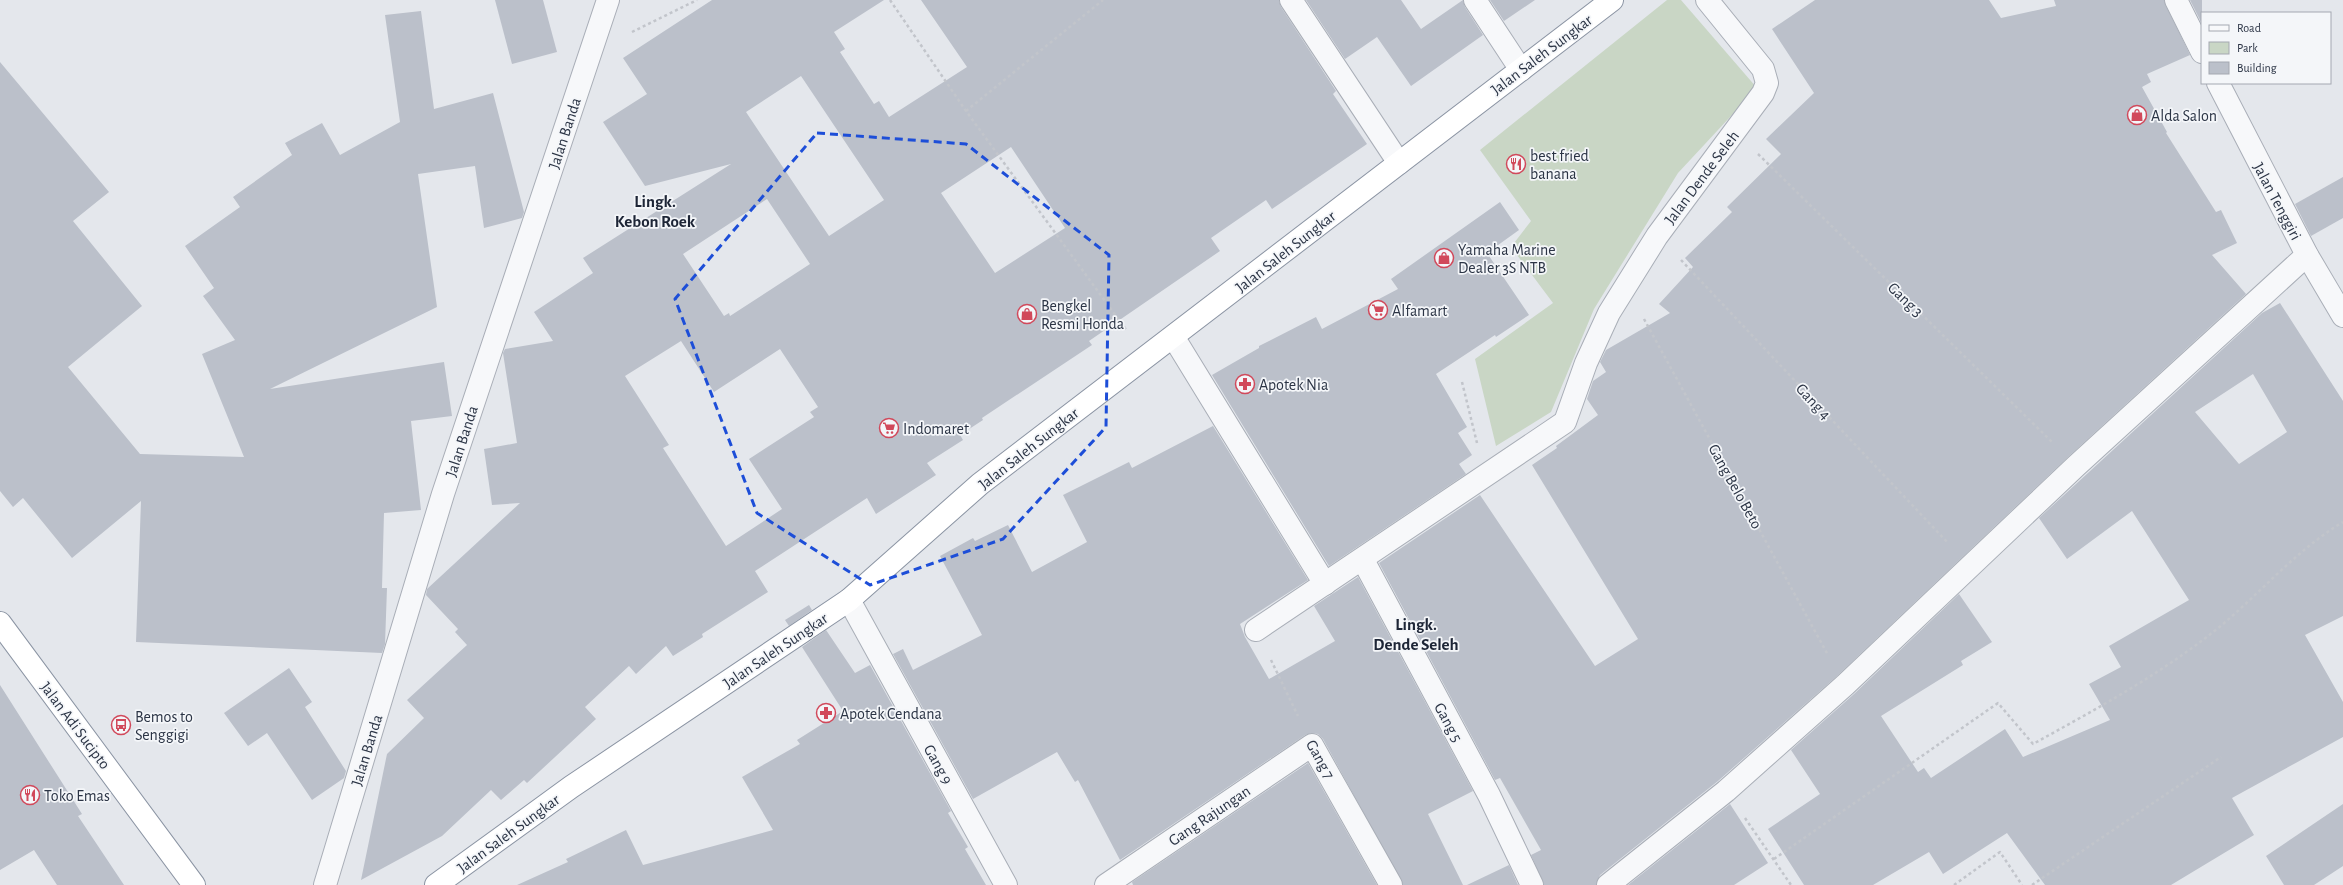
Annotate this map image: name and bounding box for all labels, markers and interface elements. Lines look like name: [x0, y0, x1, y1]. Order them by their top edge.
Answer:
street label: Jalan Saleh Sungkar: [1488, 11, 1596, 98]
legend: [2201, 12, 2331, 84]
text: Road: [2237, 22, 2261, 34]
text: Park: [2237, 42, 2258, 54]
text: Building: [2237, 62, 2277, 74]
street label: Jalan Banda: [546, 96, 584, 171]
shop icon: Alda Salon: [2126, 104, 2148, 126]
place label: Alda Salon: [2151, 108, 2217, 124]
street label: Jalan Dende Seleh: [1662, 128, 1742, 227]
place label: best fried banana: [1530, 148, 1589, 182]
restaurant icon: best fried banana: [1505, 153, 1527, 175]
street label: Jalan Tenggiri: [2250, 160, 2304, 243]
district label: Lingk. Kebon Roek: [615, 193, 696, 230]
street label: Jalan Saleh Sungkar: [1233, 207, 1339, 296]
place label: Yamaha Marine Dealer 3S NTB: [1458, 242, 1556, 276]
shop icon: Yamaha Marine Dealer 3S NTB: [1433, 247, 1455, 269]
street label: Gang 3: [1885, 279, 1926, 320]
place label: Bengkel Resmi Honda: [1041, 298, 1124, 332]
supermarket icon: Alfamart: [1367, 299, 1389, 321]
shop icon: Bengkel Resmi Honda: [1016, 303, 1038, 325]
place label: Alfamart: [1392, 303, 1447, 319]
pharmacy icon: Apotek Nia: [1234, 373, 1256, 395]
place label: Apotek Nia: [1259, 377, 1328, 393]
street label: Gang 4: [1793, 380, 1834, 423]
street label: Jalan Banda: [443, 404, 481, 479]
street label: Jalan Saleh Sungkar: [976, 404, 1082, 493]
supermarket icon: Indomaret: [878, 417, 900, 439]
place label: Indomaret: [903, 421, 969, 437]
street label: Gang Belo Beto: [1705, 441, 1765, 532]
street label: Jalan Saleh Sungkar: [721, 610, 831, 692]
district label: Lingk. Dende Seleh: [1373, 616, 1459, 653]
street label: Jalan Adi Sucipto: [37, 679, 113, 772]
street label: Gang 5: [1431, 700, 1465, 745]
pharmacy icon: Apotek Cendana: [815, 702, 837, 724]
place label: Apotek Cendana: [840, 706, 942, 722]
place label: Bemos to Senggigi: [135, 709, 193, 743]
street label: Jalan Banda: [349, 713, 385, 788]
bus stop icon: Bemos to Senggigi: [110, 714, 132, 736]
street label: Gang 7: [1303, 737, 1337, 782]
street label: Gang 9: [921, 742, 956, 787]
street label: Gang Rajungan: [1166, 783, 1254, 850]
restaurant icon: Toko Emas: [19, 784, 41, 806]
place label: Toko Emas: [44, 788, 110, 804]
street label: Jalan Saleh Sungkar: [455, 791, 563, 876]

